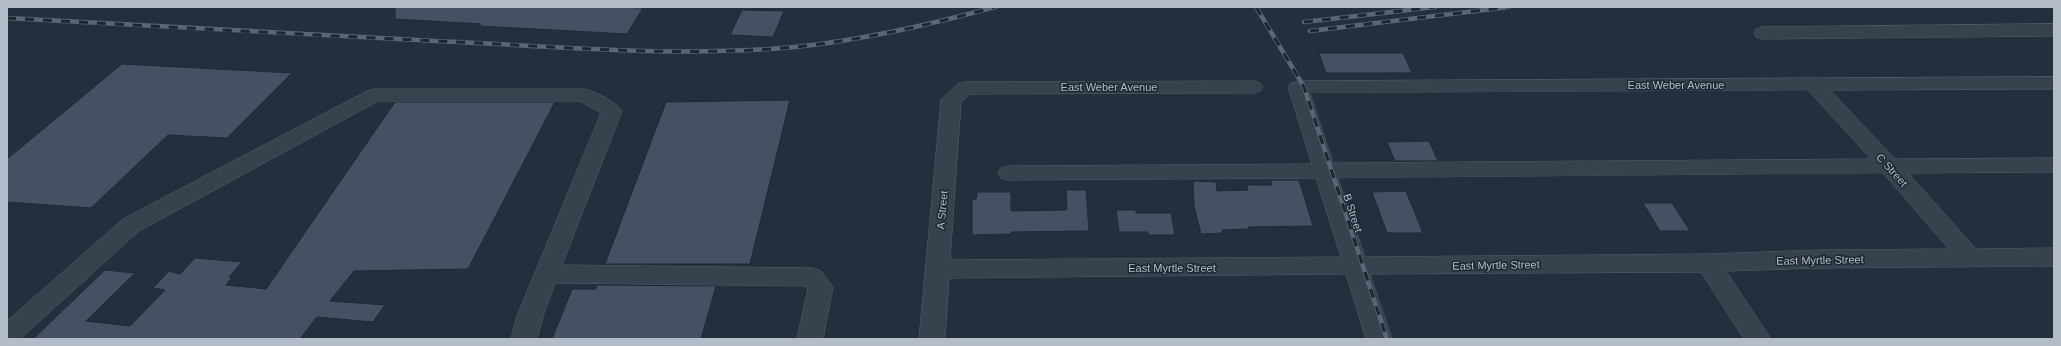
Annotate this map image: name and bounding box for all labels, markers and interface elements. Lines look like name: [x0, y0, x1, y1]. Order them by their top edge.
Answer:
street label: East Weber Avenue: [1628, 79, 1724, 91]
street label: East Weber Avenue: [1061, 81, 1157, 93]
street label: C Street: [1874, 151, 1910, 189]
street label: A Street: [934, 190, 950, 230]
street label: B Street: [1341, 192, 1365, 234]
street label: East Myrtle Street: [1776, 253, 1864, 267]
street label: East Myrtle Street: [1452, 258, 1540, 272]
street label: East Myrtle Street: [1128, 262, 1216, 274]

